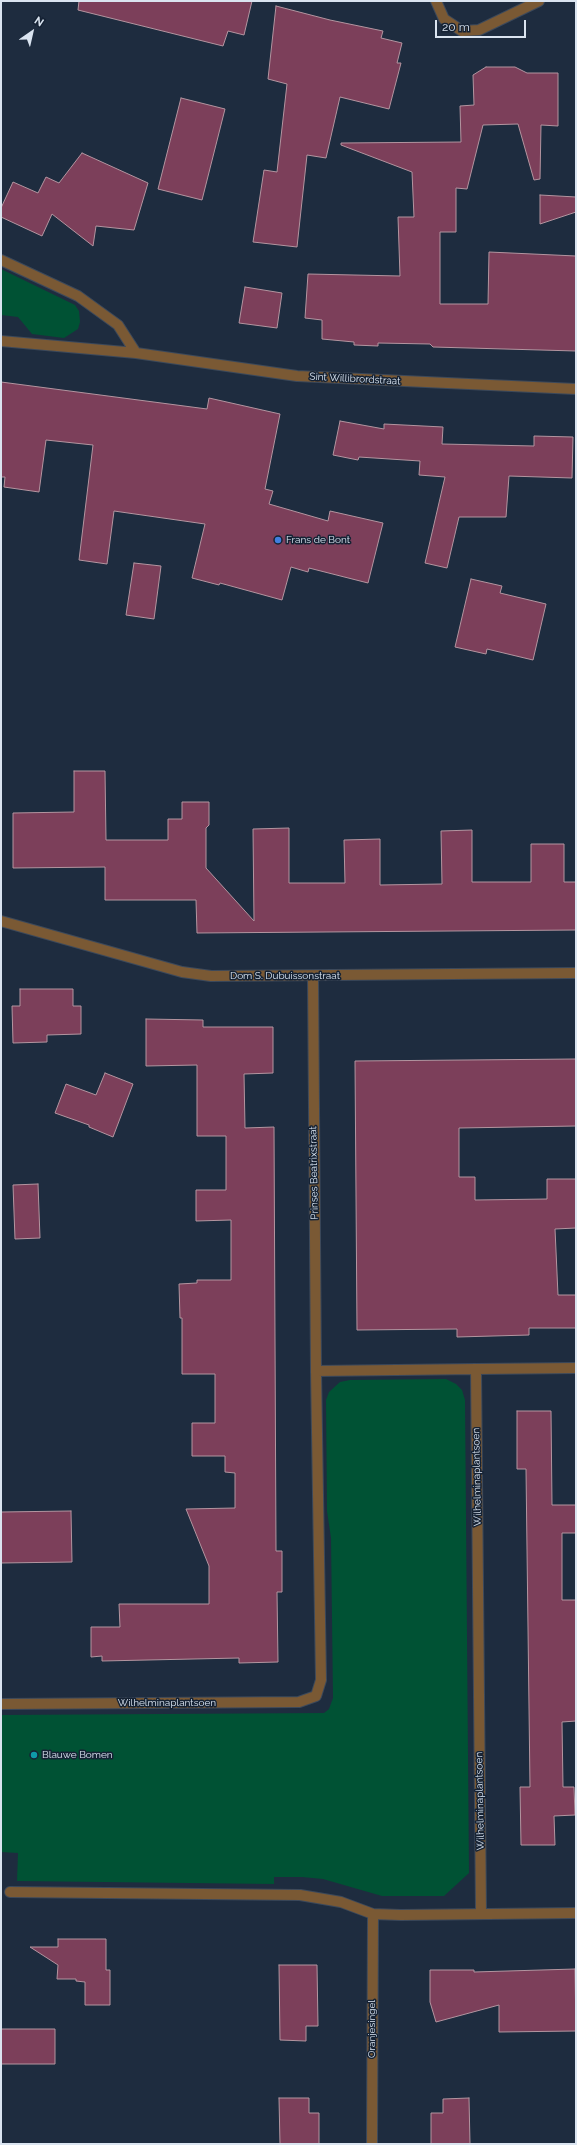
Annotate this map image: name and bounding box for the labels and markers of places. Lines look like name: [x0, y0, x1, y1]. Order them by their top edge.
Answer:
place label: Frans de Bont: [286, 534, 350, 546]
marker: Frans de Bont: [273, 535, 283, 545]
place label: Blauwe Bomen: [42, 1749, 113, 1761]
marker: Blauwe Bomen: [29, 1750, 39, 1760]

